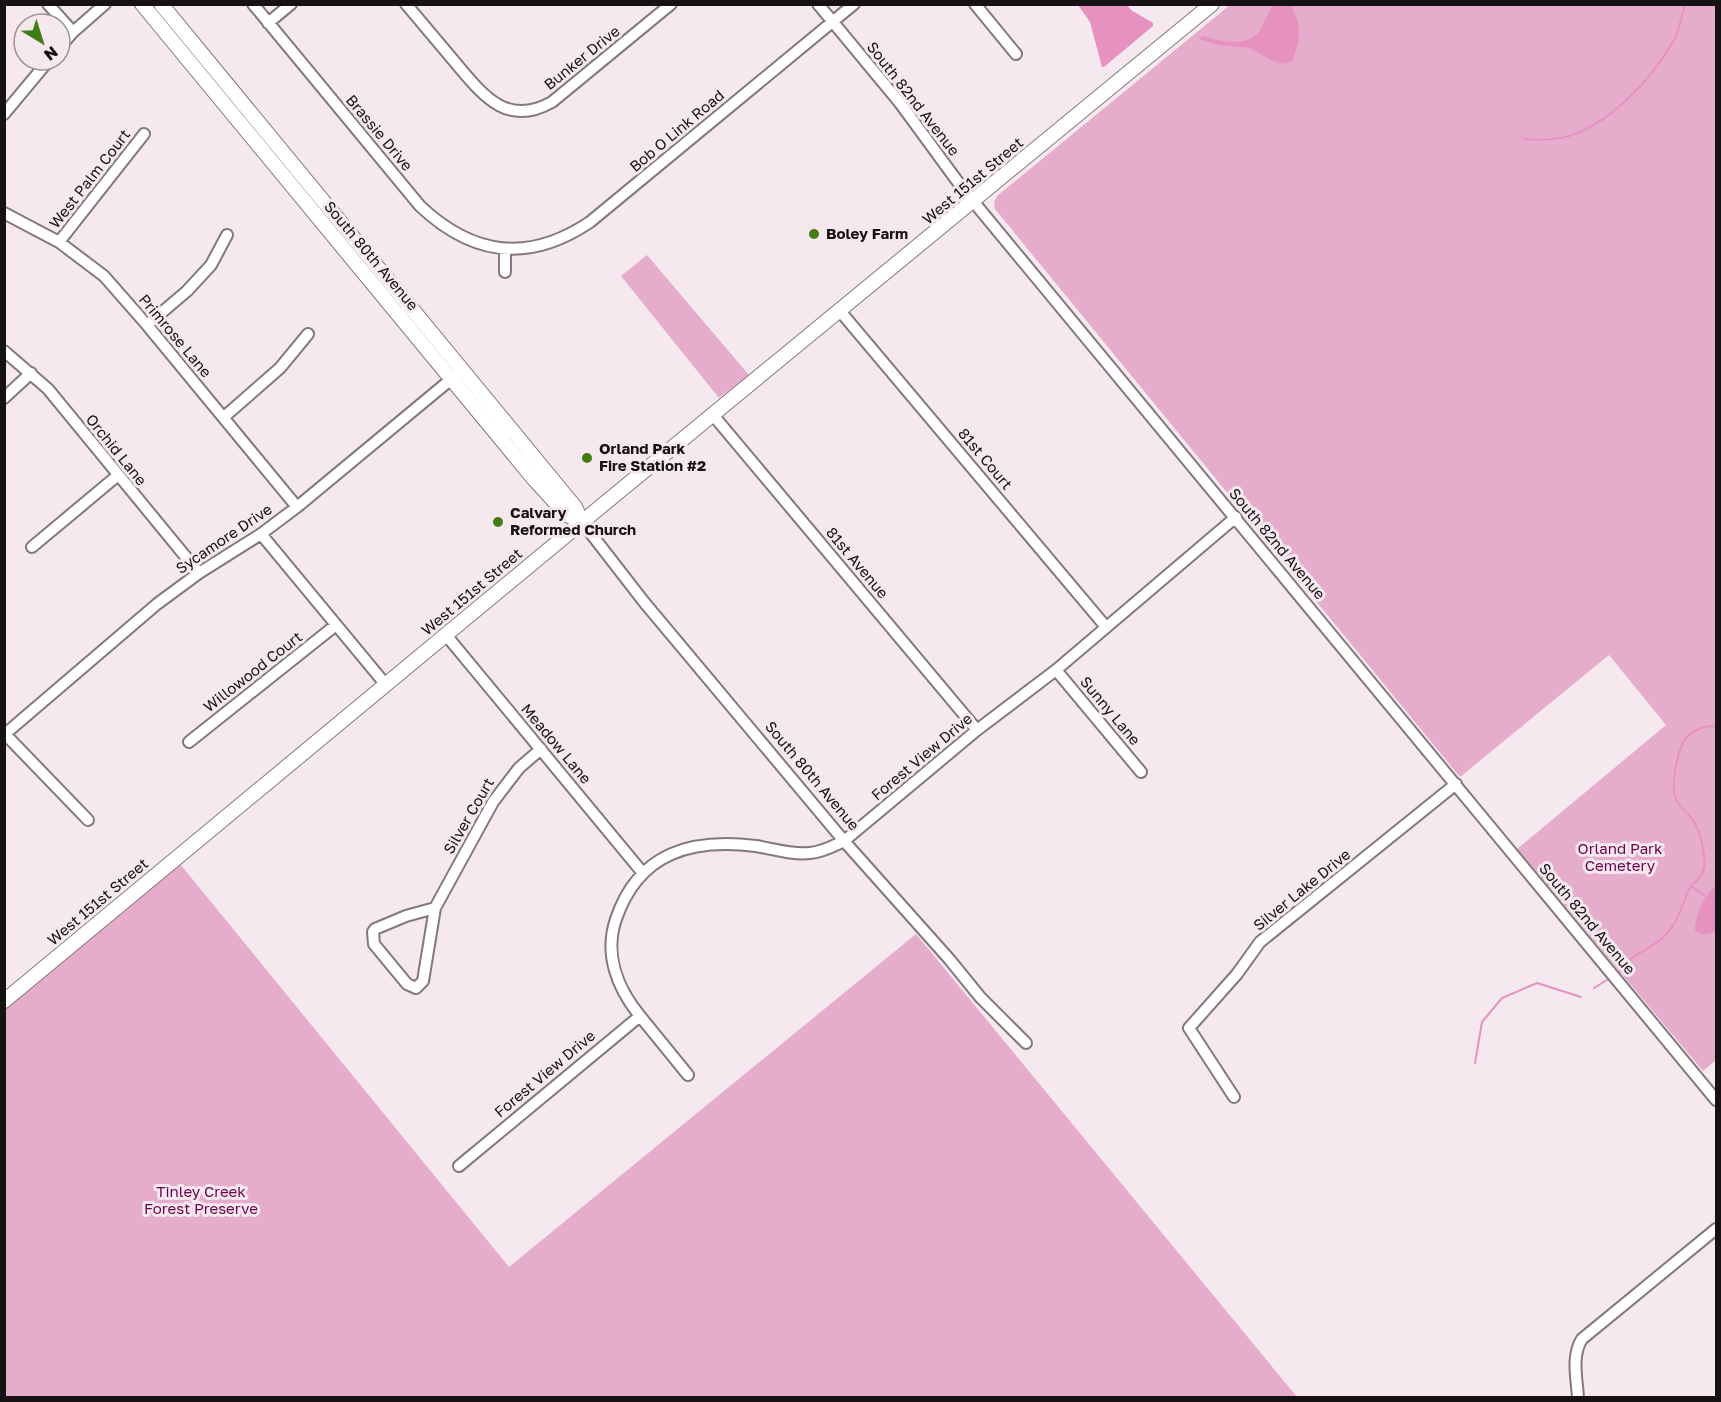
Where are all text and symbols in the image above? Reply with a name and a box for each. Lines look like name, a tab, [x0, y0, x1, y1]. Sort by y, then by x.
north arrow	[12, 12, 72, 72]
street label: Bunker Drive	[540, 21, 623, 93]
street label: South 82nd Avenue	[864, 38, 964, 159]
text: N	[40, 42, 62, 65]
street label: Bob O Link Road	[626, 86, 727, 175]
street label: Brassie Drive	[343, 91, 417, 174]
street label: West Palm Court	[45, 125, 133, 231]
street label: West 151st Street	[918, 133, 1026, 227]
street label: South 80th Avenue	[321, 197, 423, 314]
place label: Boley Farm	[826, 224, 908, 242]
marker: Boley Farm	[807, 227, 821, 241]
street label: Primrose Lane	[136, 290, 216, 381]
street label: Orchid Lane	[83, 410, 151, 489]
street label: 81st Court	[955, 424, 1017, 493]
place label: Orland Park Fire Station #2	[599, 439, 706, 474]
marker: Orland Park Fire Station #2	[580, 451, 594, 465]
street label: South 82nd Avenue	[1226, 484, 1330, 603]
street label: Sycamore Drive	[172, 499, 275, 577]
place label: Calvary Reformed Church	[510, 503, 636, 538]
marker: Calvary Reformed Church	[491, 515, 505, 529]
street label: 81st Avenue	[823, 523, 893, 602]
street label: West 151st Street	[417, 544, 525, 638]
street label: Willowood Court	[200, 627, 305, 715]
street label: Sunny Lane	[1077, 672, 1145, 749]
street label: Meadow Lane	[518, 700, 596, 787]
street label: Forest View Drive	[867, 709, 975, 803]
street label: South 80th Avenue	[762, 717, 864, 834]
street label: Silver Court	[439, 774, 497, 857]
park label: Orland Park Cemetery	[1578, 839, 1663, 874]
street label: Silver Lake Drive	[1249, 844, 1354, 934]
street label: West 151st Street	[43, 854, 151, 948]
street label: South 82nd Avenue	[1536, 859, 1640, 978]
street label: Forest View Drive	[490, 1026, 598, 1120]
park label: Tinley Creek Forest Preserve	[144, 1182, 258, 1217]

